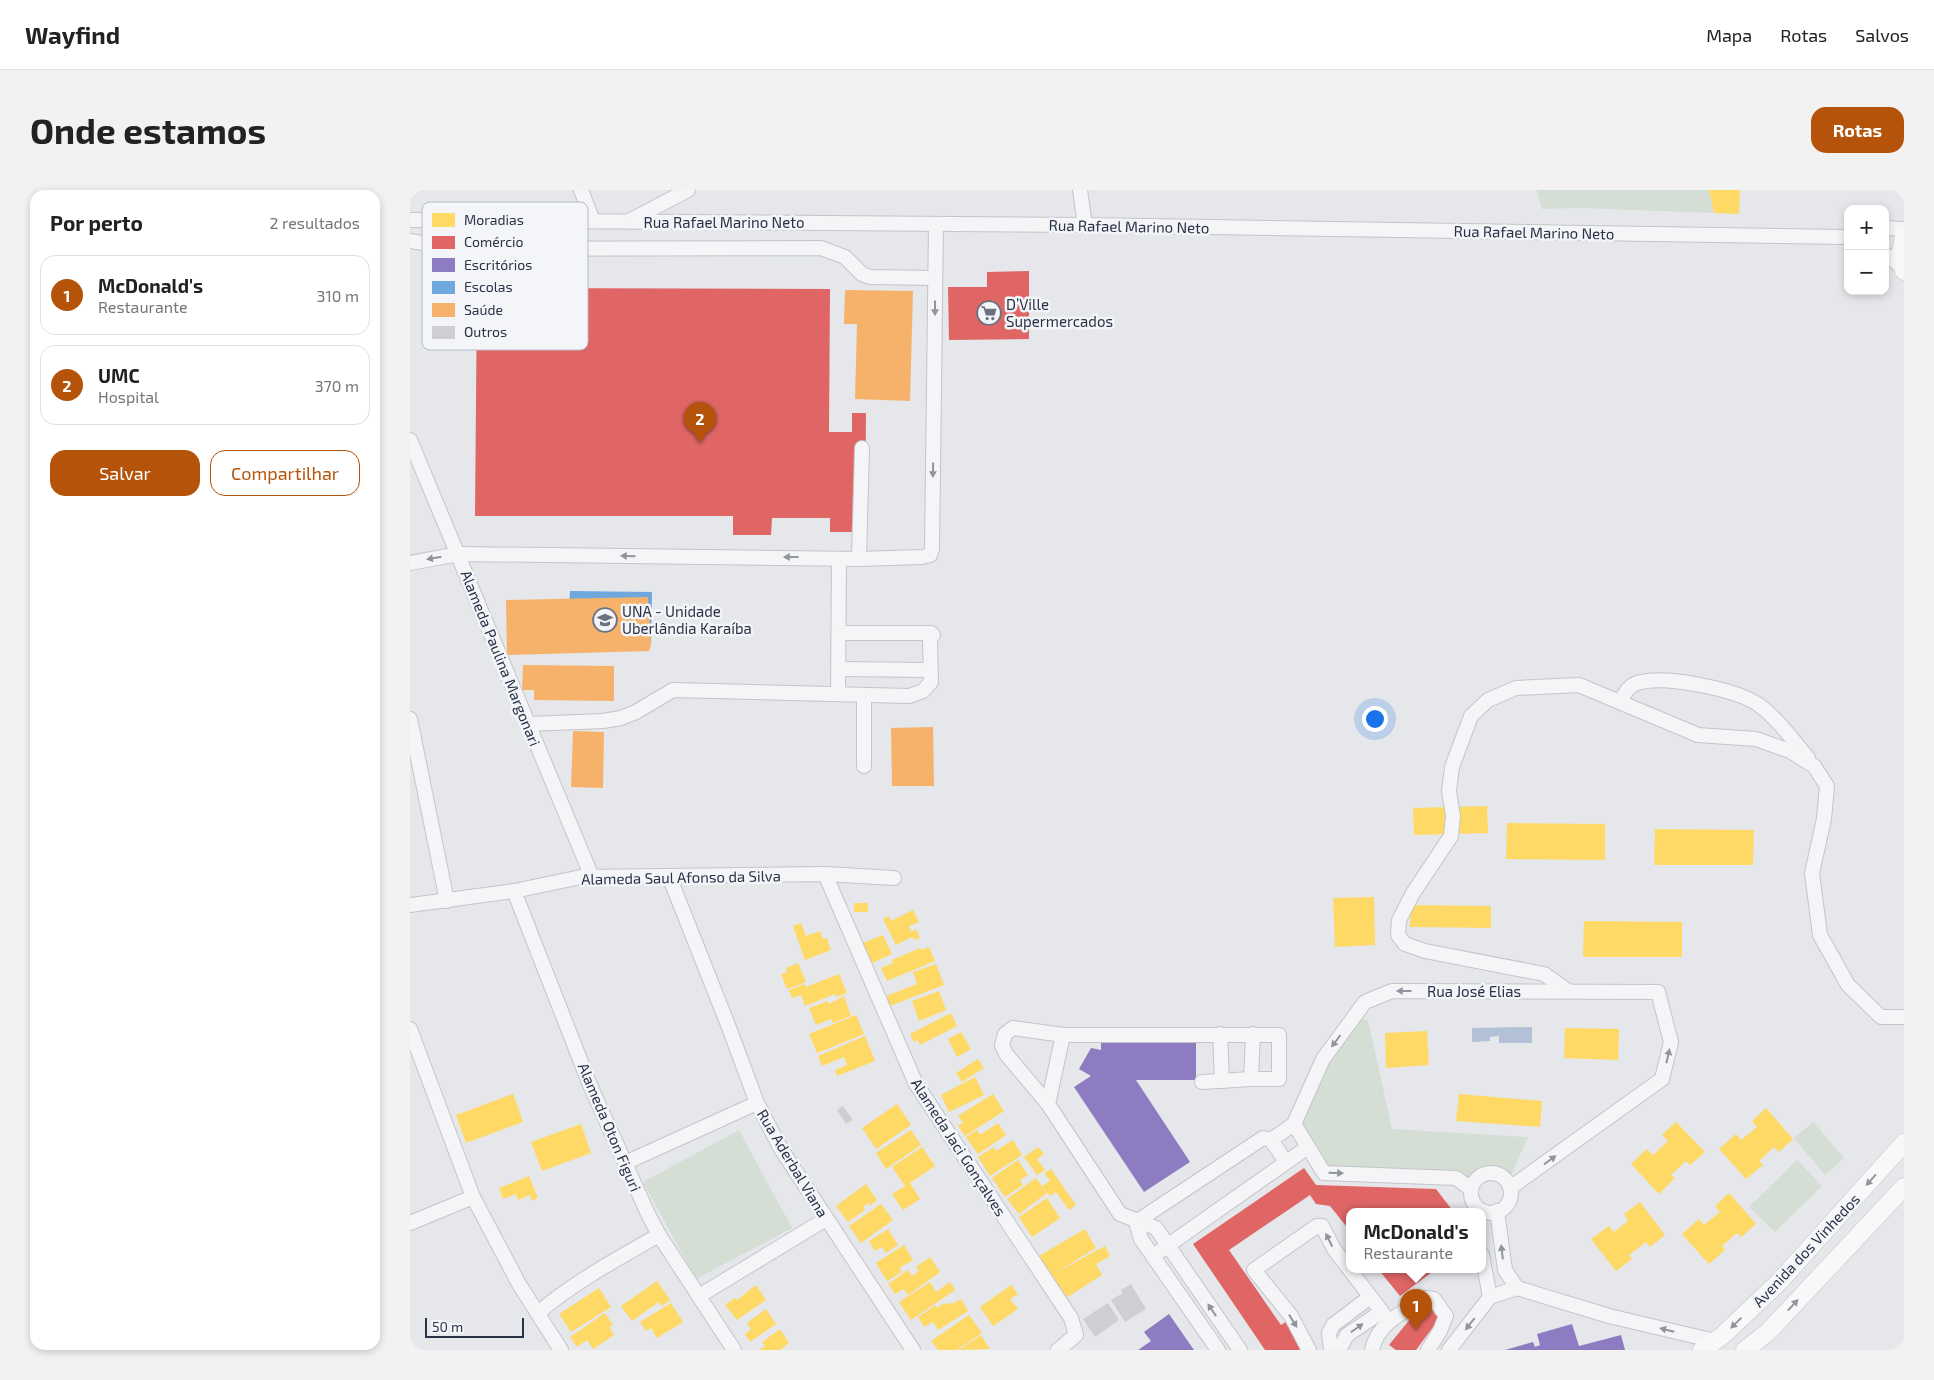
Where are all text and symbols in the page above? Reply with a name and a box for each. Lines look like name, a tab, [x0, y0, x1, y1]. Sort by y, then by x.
text: Wayfind	[25, 20, 120, 49]
text: Mapa	[1706, 24, 1752, 46]
text: Rotas	[1780, 24, 1827, 46]
text: Salvos	[1855, 24, 1909, 46]
button: Rotas	[1811, 107, 1904, 153]
text: Onde estamos	[30, 109, 266, 151]
legend	[422, 202, 588, 350]
map controls	[1844, 205, 1889, 295]
button: +	[1844, 205, 1889, 250]
text: Por perto	[50, 210, 143, 235]
text: Moradias	[464, 211, 524, 228]
text: 2 resultados	[269, 213, 360, 232]
street label: Rua Rafael Marino Neto	[644, 213, 804, 231]
street label: Rua Rafael Marino Neto	[1048, 216, 1210, 236]
street label: Rua Rafael Marino Neto	[1453, 222, 1615, 242]
text: Comércio	[464, 233, 523, 250]
button: −	[1844, 250, 1889, 295]
text: Escritórios	[464, 256, 532, 273]
text: McDonald's	[98, 274, 203, 297]
text: Escolas	[464, 278, 513, 295]
text: 1	[64, 286, 70, 305]
text: 310 m	[317, 286, 359, 305]
place label: D’Ville Supermercados	[1006, 295, 1113, 330]
text: Restaurante	[98, 297, 188, 316]
one-way arrow	[931, 300, 939, 316]
supermarket icon: D’Ville Supermercados	[976, 300, 1002, 326]
text: Saúde	[464, 301, 503, 318]
text: Outros	[464, 323, 507, 340]
text: UMC	[98, 364, 140, 387]
text: 2	[62, 376, 72, 395]
text: 370 m	[315, 376, 359, 395]
text: Hospital	[98, 387, 159, 406]
pin: 2	[684, 402, 716, 443]
button: Salvar	[50, 450, 200, 496]
button: Compartilhar	[210, 450, 360, 496]
one-way arrow	[929, 462, 937, 478]
one-way arrow	[620, 551, 636, 559]
one-way arrow	[782, 553, 798, 561]
one-way arrow	[426, 555, 442, 563]
street label: Alameda Paulina Margonari	[457, 567, 545, 749]
place label: UNA - Unidade Uberlândia Karaíba	[622, 602, 752, 637]
school or university icon: UNA - Unidade Uberlândia Karaíba	[592, 607, 618, 633]
your location	[1362, 706, 1388, 732]
street label: Alameda Saul Afonso da Silva	[581, 866, 781, 888]
street label: Rua José Elias	[1427, 982, 1521, 1000]
one-way arrow	[1396, 987, 1412, 995]
one-way arrow	[1331, 1034, 1341, 1048]
one-way arrow	[1664, 1048, 1672, 1063]
street label: Alameda Oton Figuri	[575, 1060, 645, 1194]
street label: Alameda Jaci Gonçalves	[907, 1075, 1010, 1220]
street label: Rua Aderbal Viana	[754, 1106, 832, 1220]
one-way arrow	[1543, 1155, 1557, 1165]
one-way arrow	[1328, 1170, 1344, 1178]
one-way arrow	[1865, 1173, 1877, 1185]
street label: Avenida dos Vinhedos	[1749, 1190, 1863, 1310]
popup	[1346, 1208, 1486, 1273]
text: McDonald's	[1363, 1220, 1469, 1243]
one-way arrow	[1325, 1233, 1333, 1247]
text: Restaurante	[1363, 1243, 1453, 1262]
one-way arrow	[1498, 1243, 1506, 1259]
pin: 1	[1400, 1289, 1432, 1330]
one-way arrow	[1787, 1299, 1799, 1311]
one-way arrow	[1207, 1303, 1217, 1317]
one-way arrow	[1289, 1314, 1298, 1327]
scale bar	[425, 1315, 524, 1338]
one-way arrow	[1464, 1317, 1475, 1330]
one-way arrow	[1730, 1317, 1742, 1329]
text: 50 m	[432, 1318, 463, 1335]
one-way arrow	[1350, 1323, 1364, 1333]
one-way arrow	[1660, 1326, 1675, 1334]

